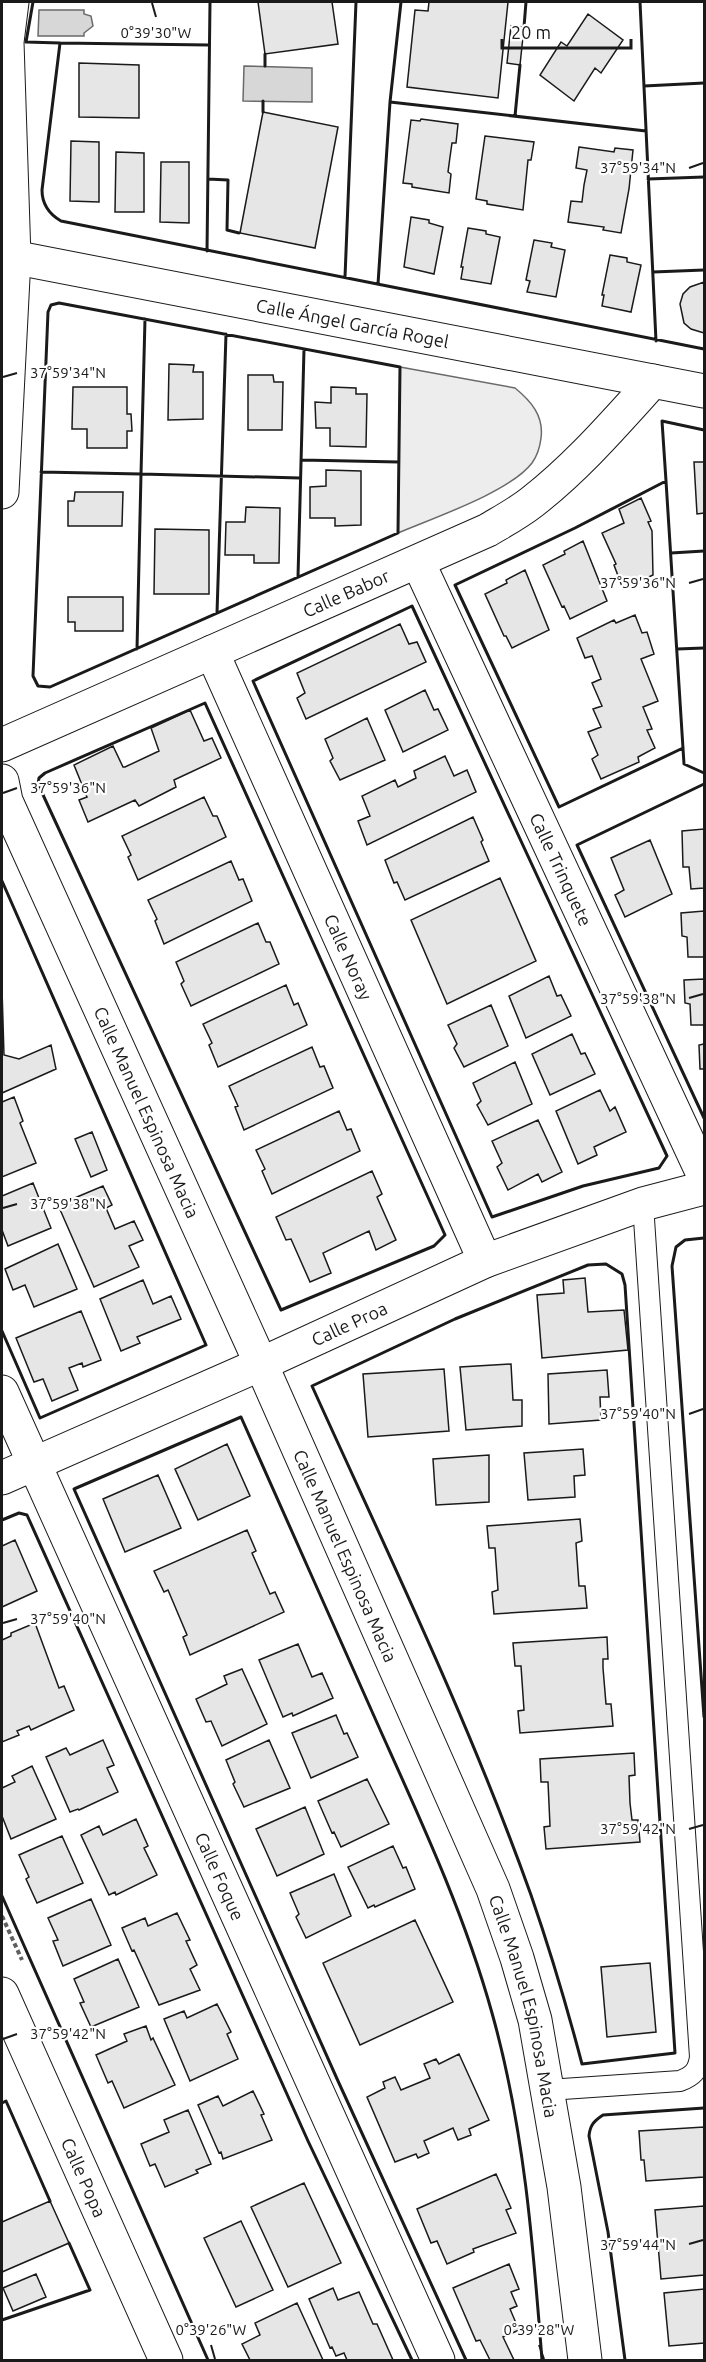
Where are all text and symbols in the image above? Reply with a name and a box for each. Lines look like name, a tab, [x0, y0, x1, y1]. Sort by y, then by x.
scale bar	[502, 12, 631, 50]
text: 20 m	[511, 22, 551, 42]
text: 0°39'30"W	[121, 24, 192, 41]
text: 37°59'34"N	[600, 159, 676, 176]
street label: Calle Ángel García Rogel	[254, 294, 451, 351]
text: 37°59'34"N	[30, 364, 106, 381]
street label: Calle Babor	[300, 565, 392, 621]
text: 37°59'36"N	[600, 574, 676, 591]
text: 37°59'36"N	[30, 779, 106, 796]
street label: Calle Trinquete	[526, 810, 596, 929]
street label: Calle Noray	[321, 911, 377, 1003]
text: 37°59'38"N	[600, 990, 676, 1007]
street label: Calle Manuel Espinosa Macia	[90, 1003, 203, 1221]
text: 37°59'38"N	[30, 1195, 106, 1212]
street label: Calle Proa	[308, 1297, 390, 1350]
text: 37°59'40"N	[600, 1405, 676, 1422]
street label: Calle Manuel Espinosa Macia	[290, 1446, 401, 1665]
text: 37°59'40"N	[30, 1610, 106, 1627]
text: 37°59'42"N	[600, 1820, 676, 1837]
street label: Calle Foque	[192, 1829, 249, 1923]
street label: Calle Manuel Espinosa Macia	[486, 1892, 562, 2119]
text: 37°59'42"N	[30, 2025, 106, 2042]
street label: Calle Popa	[58, 2135, 111, 2220]
text: 37°59'44"N	[600, 2236, 676, 2253]
text: 0°39'26"W	[176, 2321, 247, 2338]
text: 0°39'28"W	[504, 2321, 575, 2338]

